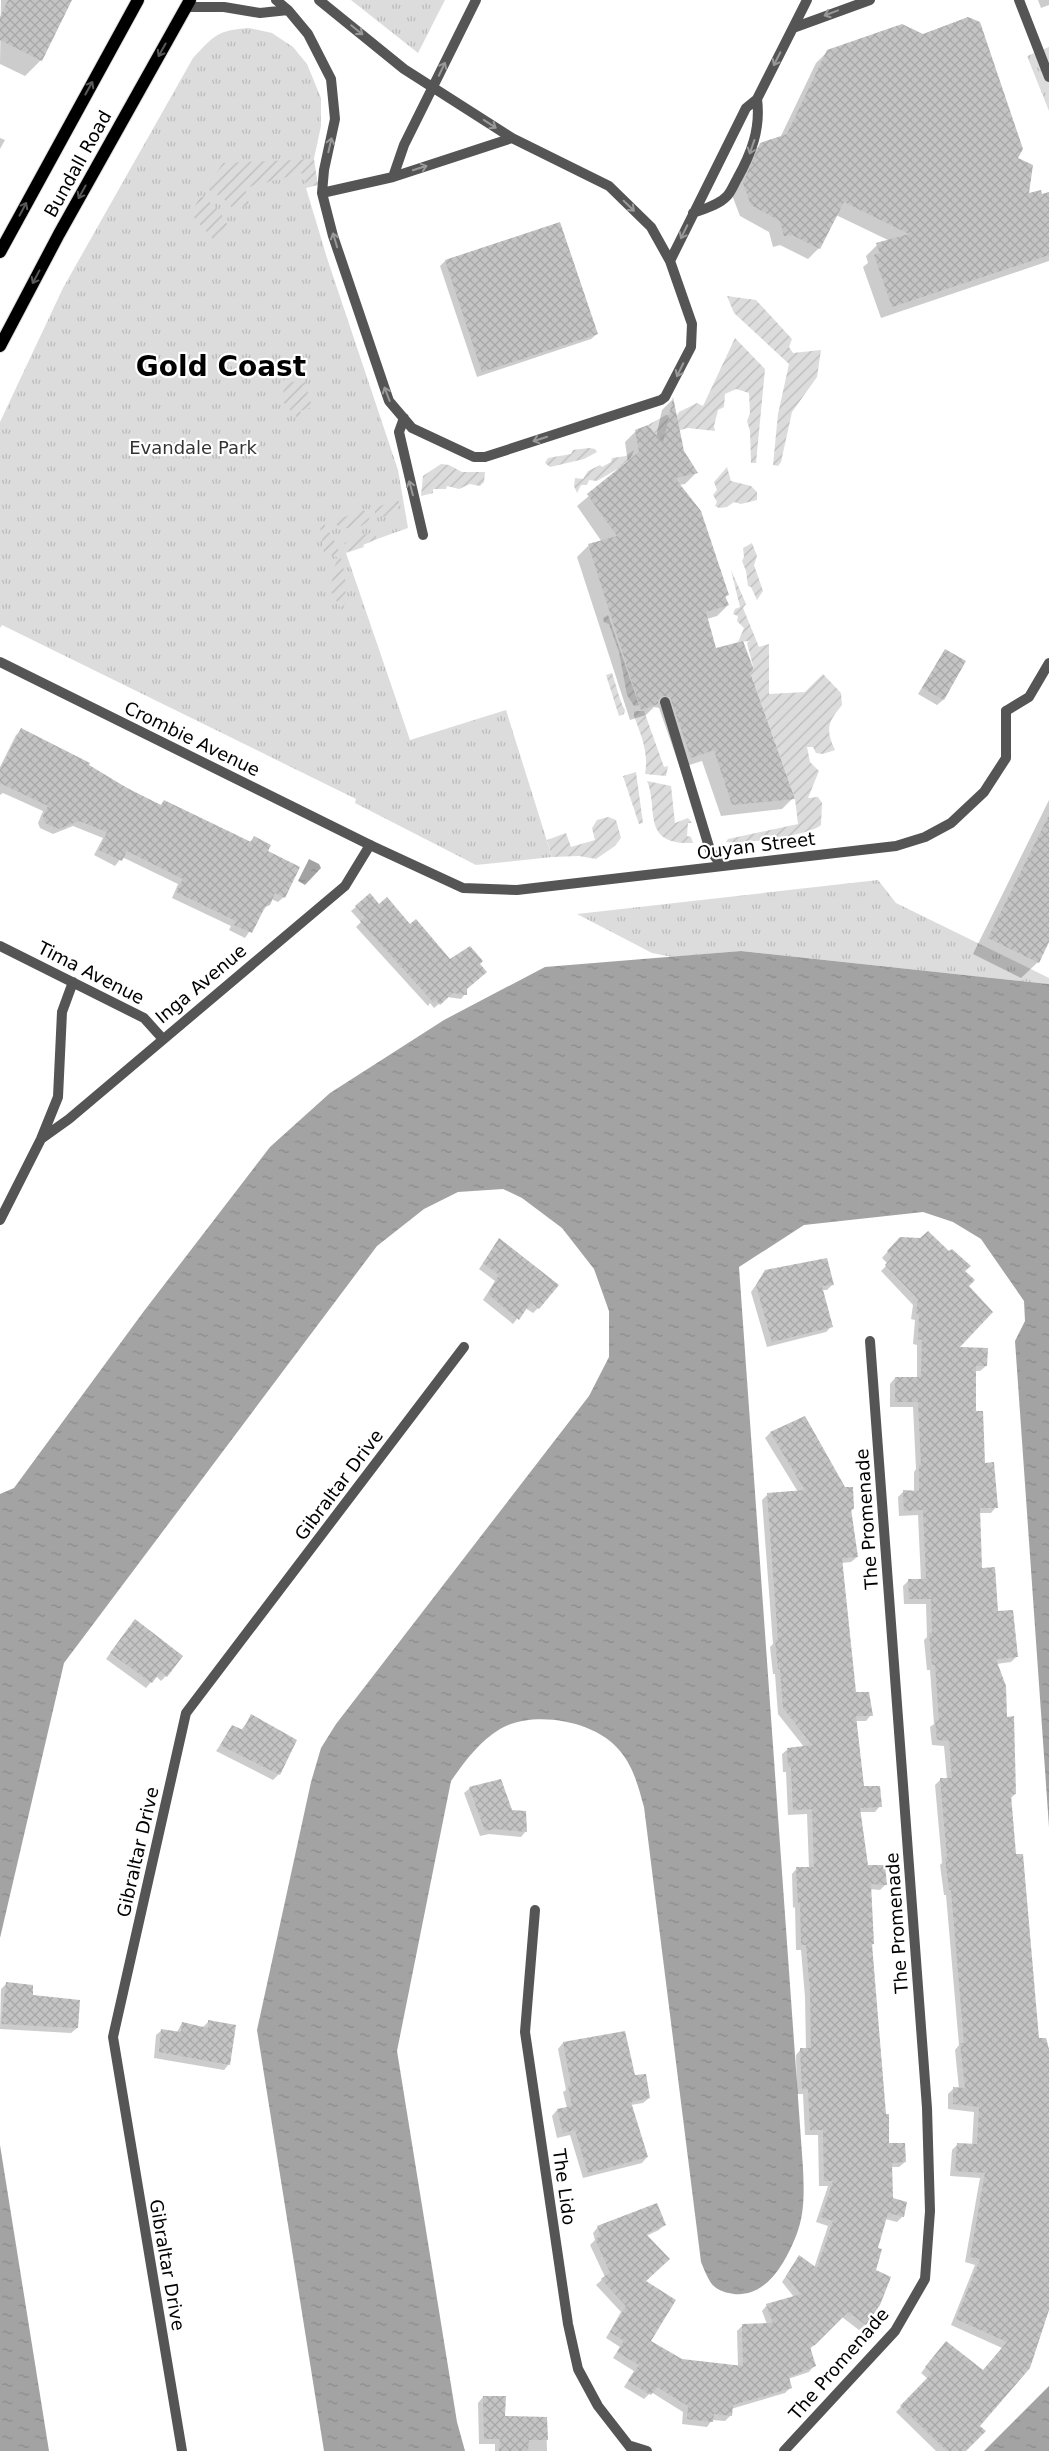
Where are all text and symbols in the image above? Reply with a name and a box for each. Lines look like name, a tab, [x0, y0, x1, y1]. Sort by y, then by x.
one-way arrow	[824, 9, 840, 18]
one-way arrow	[351, 25, 364, 36]
one-way arrow	[157, 42, 167, 57]
one-way arrow	[772, 51, 781, 66]
one-way arrow	[438, 62, 448, 77]
one-way arrow	[84, 80, 94, 95]
street label: Bundall Road	[40, 107, 115, 221]
one-way arrow	[482, 119, 496, 129]
one-way arrow	[326, 137, 335, 153]
one-way arrow	[747, 138, 756, 154]
one-way arrow	[412, 163, 428, 172]
one-way arrow	[77, 184, 87, 198]
one-way arrow	[623, 200, 635, 212]
one-way arrow	[19, 202, 28, 217]
one-way arrow	[679, 224, 688, 239]
one-way arrow	[330, 233, 340, 249]
one-way arrow	[31, 269, 40, 284]
district label: Gold Coast	[136, 350, 306, 383]
one-way arrow	[674, 363, 684, 378]
one-way arrow	[382, 387, 391, 402]
one-way arrow	[533, 435, 549, 445]
park label: Evandale Park	[129, 437, 257, 458]
one-way arrow	[406, 481, 416, 497]
street label: Crombie Avenue	[121, 697, 263, 780]
street label: Ouyan Street	[696, 828, 816, 863]
street label: Tima Avenue	[34, 936, 148, 1008]
street label: Inga Avenue	[151, 940, 250, 1028]
street label: Gibraltar Drive	[290, 1425, 387, 1544]
street label: The Promenade	[851, 1448, 882, 1591]
street label: Gibraltar Drive	[112, 1785, 163, 1919]
street label: The Promenade	[881, 1852, 912, 1995]
street label: The Lido	[549, 2147, 580, 2226]
street label: Gibraltar Drive	[146, 2198, 189, 2332]
street label: The Promenade	[784, 2303, 893, 2425]

